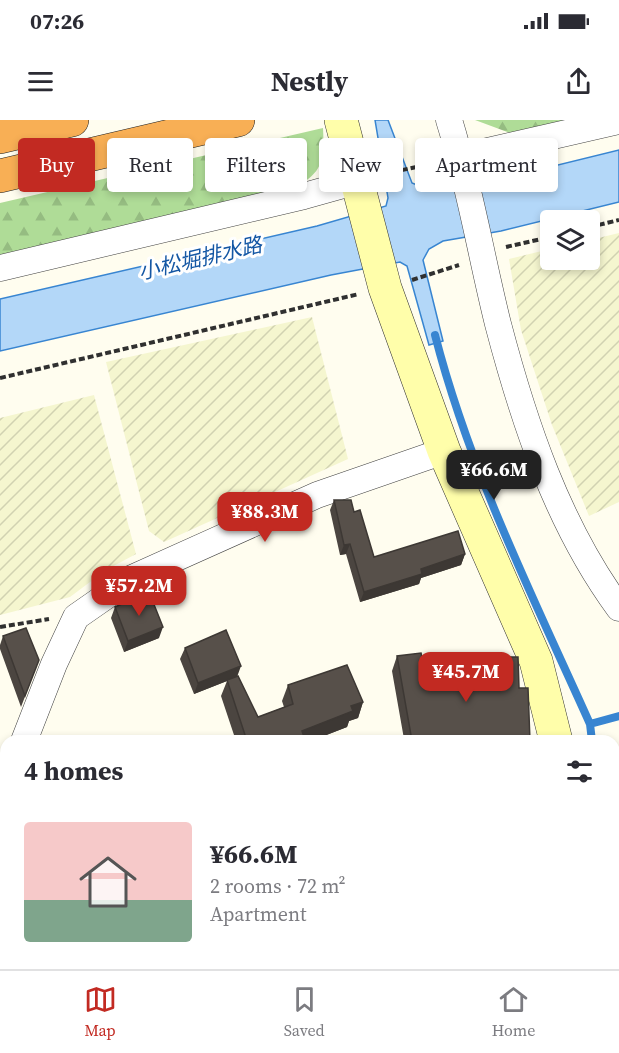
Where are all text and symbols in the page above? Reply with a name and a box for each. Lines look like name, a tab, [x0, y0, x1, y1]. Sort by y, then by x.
text: 07:26	[30, 6, 84, 36]
text: Nestly	[271, 63, 348, 100]
icon: menu	[24, 65, 57, 98]
icon: share	[562, 65, 595, 98]
chip: Buy	[18, 138, 95, 192]
chip: Rent	[107, 138, 193, 192]
chip: Filters	[205, 138, 307, 192]
chip: New	[319, 138, 403, 192]
chip: Apartment	[415, 138, 558, 192]
map controls	[540, 210, 600, 270]
button: layers	[540, 210, 600, 270]
water label: 小松堀排水路	[135, 229, 267, 286]
pin: ¥66.6M	[445, 450, 543, 501]
text: ¥66.6M	[460, 455, 528, 483]
pin: ¥88.3M	[216, 492, 314, 543]
text: ¥88.3M	[231, 497, 299, 525]
pin: ¥57.2M	[90, 566, 188, 617]
text: ¥57.2M	[105, 571, 173, 599]
pin: ¥45.7M	[417, 652, 515, 703]
text: ¥45.7M	[432, 657, 500, 685]
text: 4 homes	[24, 753, 123, 789]
icon: filters	[563, 755, 596, 788]
text: ¥66.6M	[210, 836, 297, 872]
icon: home	[72, 846, 144, 918]
text: 2 rooms · 72 m²	[210, 872, 346, 900]
text: Apartment	[210, 900, 307, 928]
tab: Map	[84, 983, 117, 1041]
tab: Saved	[284, 983, 325, 1041]
tab: Home	[492, 983, 535, 1041]

